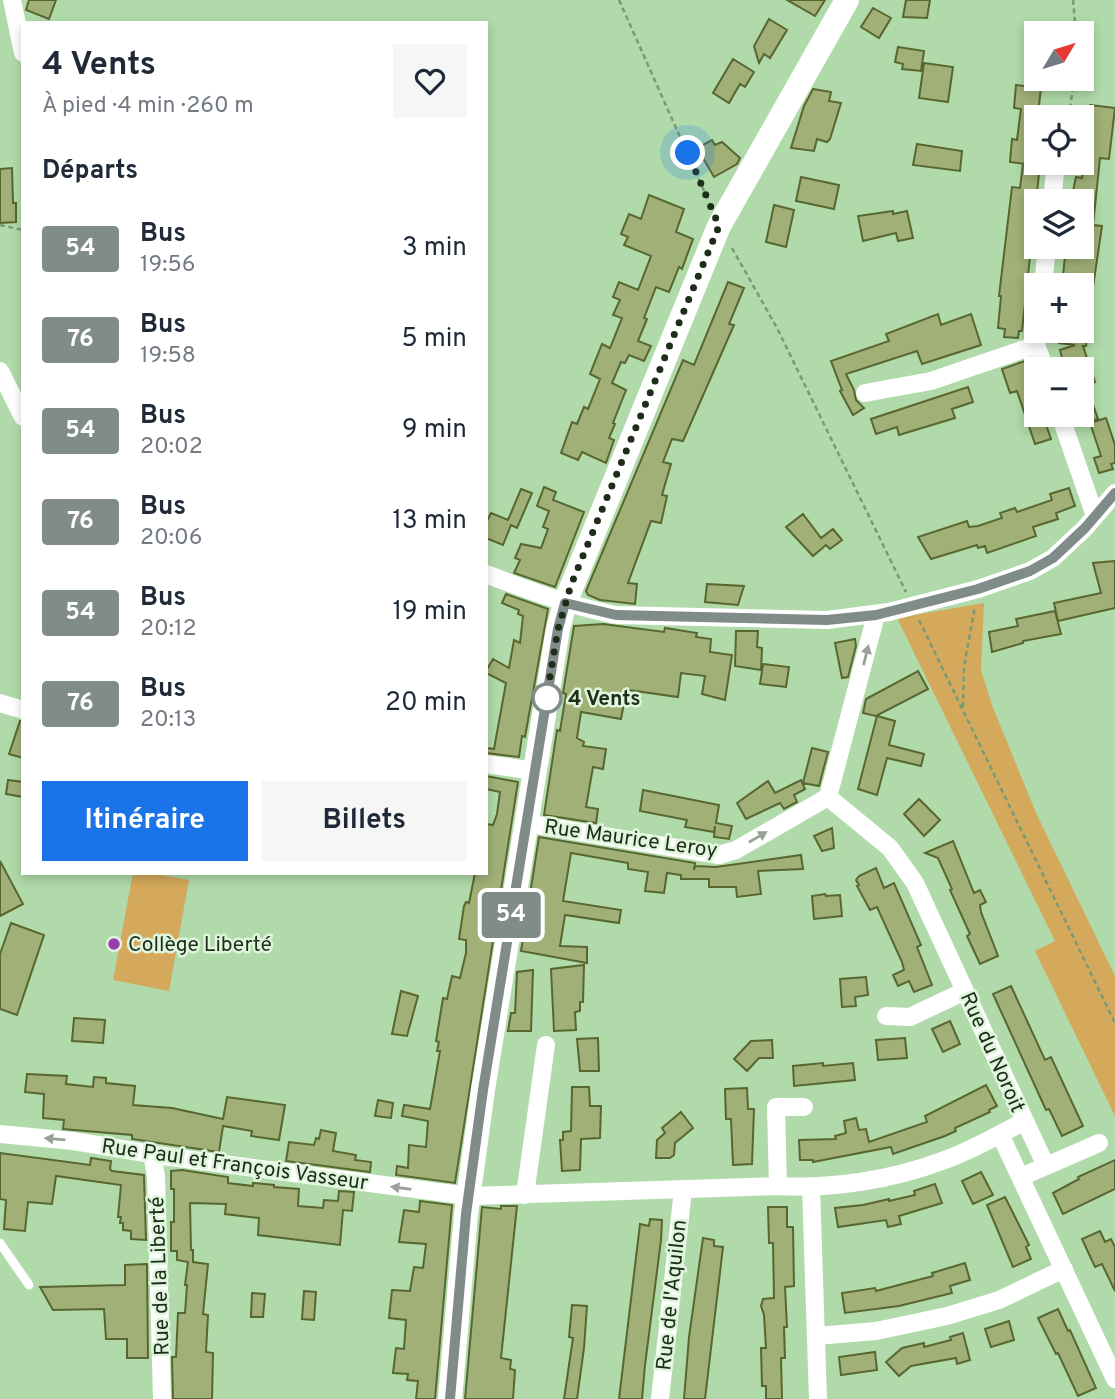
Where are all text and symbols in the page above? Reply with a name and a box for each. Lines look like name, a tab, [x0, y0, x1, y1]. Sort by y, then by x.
north arrow	[1024, 21, 1094, 91]
map controls	[1024, 21, 1094, 427]
button: heart	[393, 44, 467, 118]
text: 4 Vents	[42, 45, 156, 87]
text: À pied · 4 min · 260 m	[42, 92, 254, 121]
button: locate	[1024, 105, 1094, 175]
your location	[670, 135, 705, 170]
text: Départs	[42, 155, 138, 188]
button: layers	[1024, 189, 1094, 259]
text: Bus	[140, 218, 186, 251]
text: 3 min	[402, 232, 467, 265]
text: 54	[65, 234, 96, 264]
text: 19:56	[140, 251, 196, 280]
button: +	[1024, 273, 1094, 343]
text: Bus	[140, 309, 186, 342]
text: 5 min	[401, 323, 467, 356]
text: 76	[67, 325, 94, 355]
text: 19:58	[140, 342, 196, 371]
button: −	[1024, 357, 1094, 427]
text: Bus	[140, 400, 186, 433]
text: 9 min	[402, 414, 467, 447]
text: 54	[65, 416, 96, 446]
text: 20:02	[140, 433, 203, 462]
text: Bus	[140, 491, 186, 524]
text: 13 min	[392, 505, 467, 538]
text: 76	[67, 507, 94, 537]
text: 20:06	[140, 524, 203, 553]
text: Bus	[140, 582, 186, 615]
text: 19 min	[392, 596, 467, 629]
text: 54	[65, 598, 96, 628]
text: 20:12	[140, 615, 197, 644]
one-way arrow	[861, 644, 872, 666]
text: Bus	[140, 673, 186, 706]
marker: 4 Vents	[532, 683, 562, 713]
place label: 4 Vents	[568, 686, 641, 713]
text: 20 min	[385, 687, 467, 720]
text: 76	[67, 689, 94, 719]
text: 20:13	[140, 706, 196, 735]
button: Itinéraire	[42, 781, 248, 861]
button: Billets	[262, 781, 467, 861]
street label: Rue Maurice Leroy	[542, 814, 719, 865]
one-way arrow	[749, 831, 768, 843]
line badge: 54	[480, 892, 542, 938]
text: 54	[496, 900, 526, 930]
place label: Collège Liberté	[128, 932, 272, 959]
marker: Collège Liberté	[106, 936, 122, 952]
street label: Rue du Noroit	[953, 988, 1030, 1117]
one-way arrow	[43, 1133, 65, 1144]
street label: Rue Paul et François Vasseur	[100, 1133, 370, 1198]
one-way arrow	[390, 1182, 412, 1193]
street label: Rue de la Liberté	[144, 1196, 177, 1356]
street label: Rue de l'Aquilon	[651, 1218, 694, 1372]

